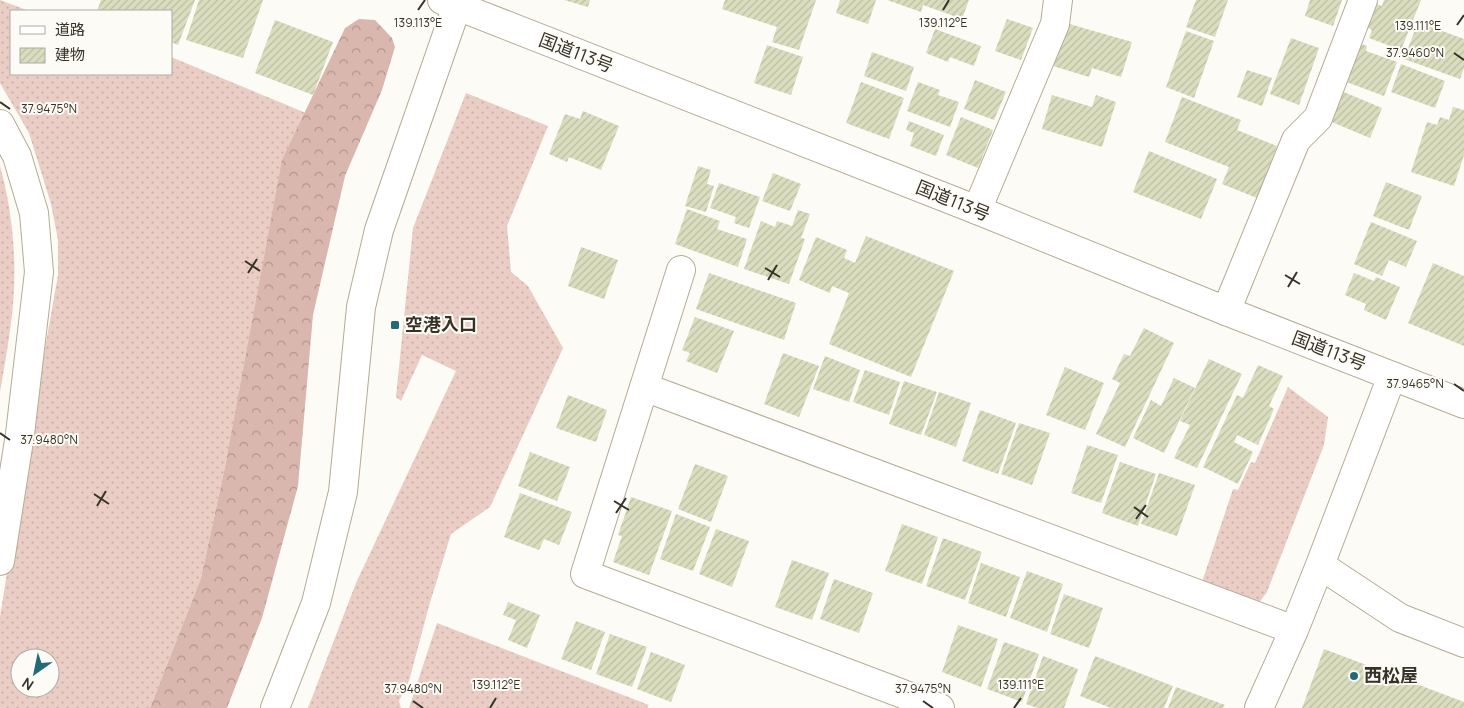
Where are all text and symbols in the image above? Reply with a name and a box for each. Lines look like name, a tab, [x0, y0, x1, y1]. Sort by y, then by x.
legend	[10, 10, 172, 75]
text: 139.113°E	[394, 14, 442, 31]
text: 139.112°E	[919, 14, 967, 31]
text: 139.111°E	[1395, 17, 1441, 34]
text: 道路	[55, 19, 85, 40]
street label: 国道113号	[536, 27, 617, 77]
text: 建物	[55, 44, 85, 65]
text: 37.9460°N	[1386, 44, 1444, 61]
text: 37.9475°N	[21, 100, 77, 117]
street label: 国道113号	[913, 174, 994, 226]
place label: 空港入口	[405, 312, 477, 336]
marker: 空港入口	[389, 319, 401, 331]
street label: 国道113号	[1289, 325, 1370, 375]
text: 37.9465°N	[1386, 375, 1444, 392]
text: 37.9480°N	[20, 431, 78, 448]
north arrow	[10, 648, 60, 698]
place label: 西松屋	[1364, 663, 1418, 687]
marker: 西松屋	[1348, 670, 1360, 682]
text: N	[18, 674, 37, 695]
text: 139.112°E	[472, 676, 520, 693]
text: 139.111°E	[998, 676, 1044, 693]
text: 37.9480°N	[384, 680, 442, 697]
text: 37.9475°N	[895, 680, 951, 697]

